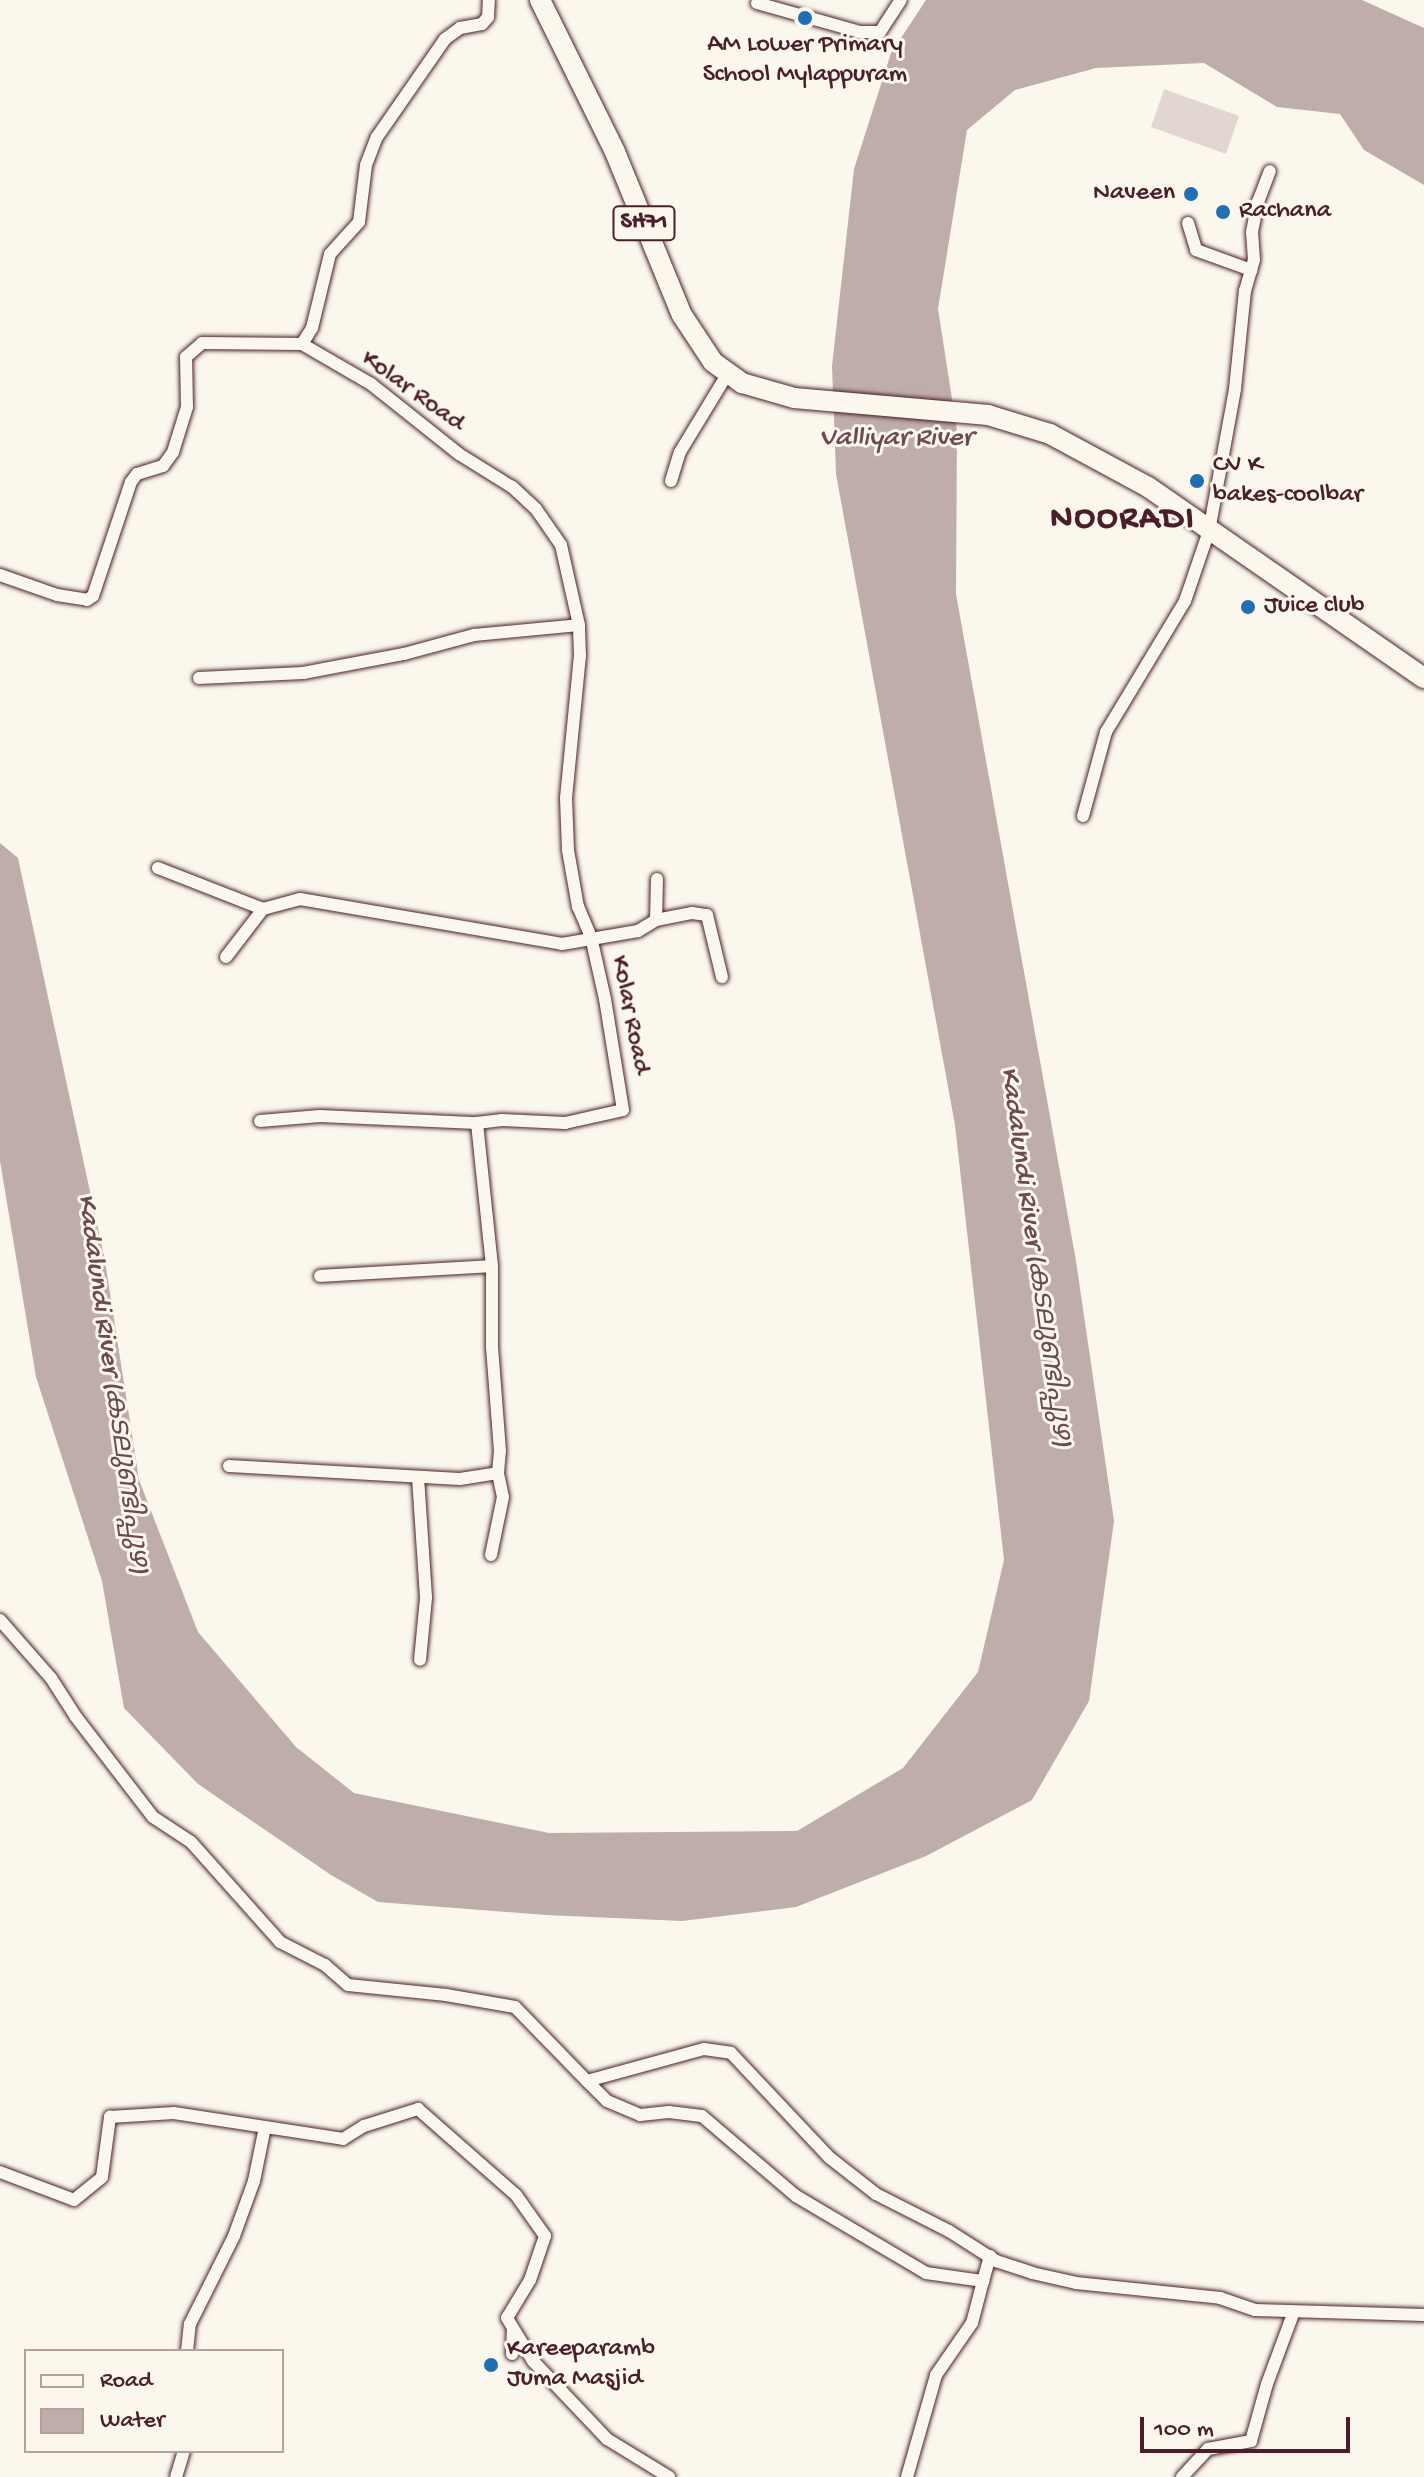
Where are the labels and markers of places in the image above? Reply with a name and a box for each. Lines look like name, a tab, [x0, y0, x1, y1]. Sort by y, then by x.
marker: AM Lower Primary School Mylappuram	[796, 9, 814, 27]
place label: AM Lower Primary School Mylappuram	[703, 30, 907, 92]
place label: Naveen	[1093, 178, 1175, 210]
marker: Naveen	[1182, 185, 1200, 203]
place label: Rachana	[1239, 196, 1331, 228]
marker: Rachana	[1214, 203, 1232, 221]
place label: CV K bakes-coolbar	[1213, 450, 1363, 512]
marker: CV K bakes-coolbar	[1188, 472, 1206, 490]
place label: Juice club	[1264, 591, 1365, 623]
marker: Juice club	[1239, 598, 1257, 616]
place label: Kareeparamb Juma Masjid	[507, 2334, 655, 2396]
marker: Kareeparamb Juma Masjid	[482, 2356, 500, 2374]

